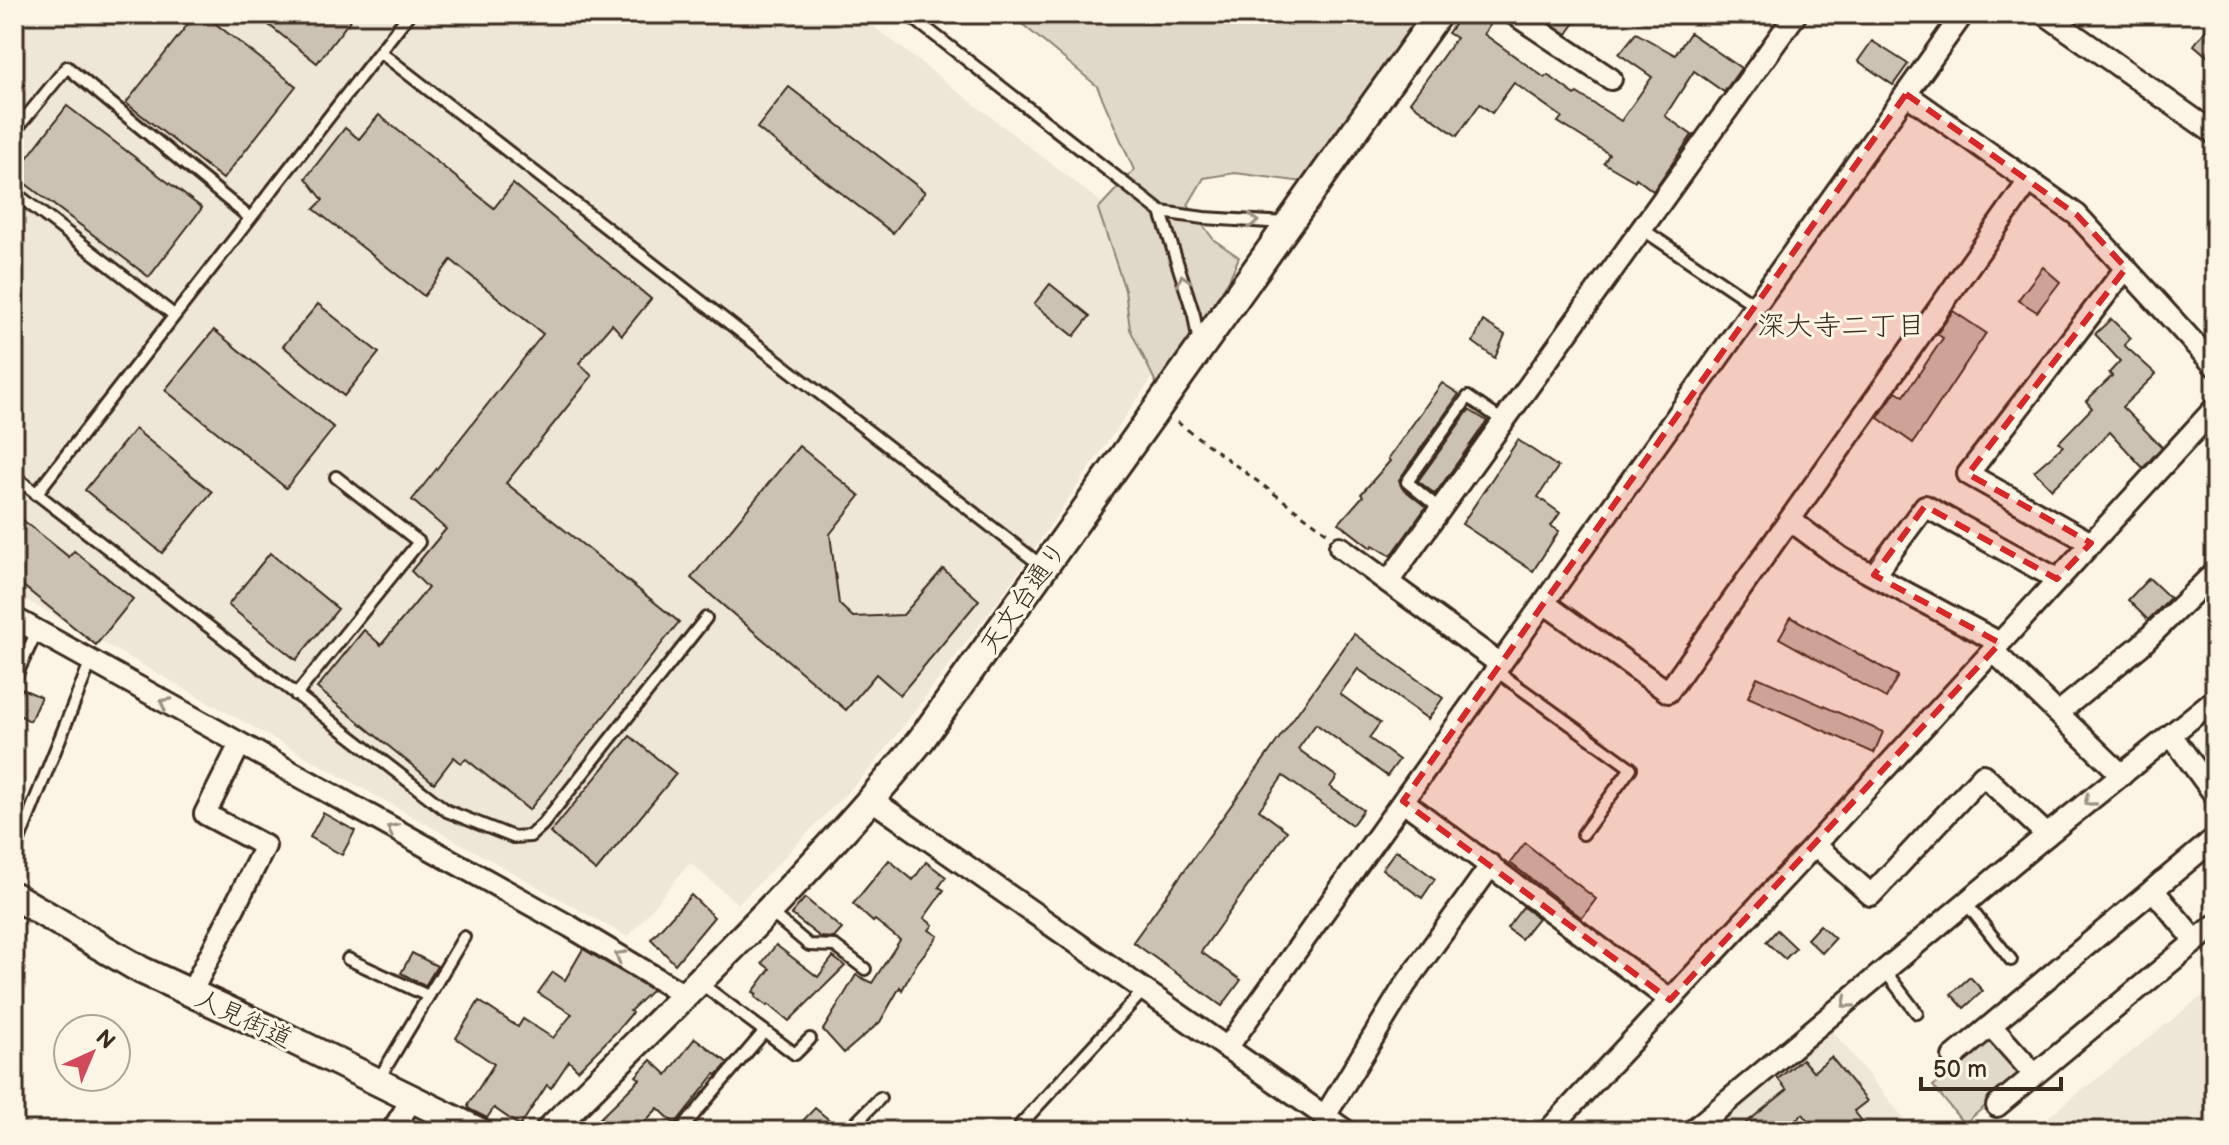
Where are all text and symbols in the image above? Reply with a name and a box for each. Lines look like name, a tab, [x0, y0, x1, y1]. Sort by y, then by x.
one-way arrow	[1247, 213, 1260, 230]
one-way arrow	[1177, 274, 1193, 288]
district label: 深大寺二丁目	[1757, 310, 1925, 343]
street label: 天文台通り	[974, 536, 1074, 660]
one-way arrow	[160, 697, 174, 713]
one-way arrow	[2084, 791, 2098, 806]
one-way arrow	[386, 824, 401, 839]
one-way arrow	[614, 950, 629, 966]
street label: 人見街道	[190, 983, 297, 1055]
one-way arrow	[1841, 993, 1856, 1008]
north arrow	[52, 1013, 132, 1093]
text: N	[90, 1024, 120, 1055]
scale bar	[1921, 1041, 2061, 1091]
text: 50 m	[1933, 1055, 1987, 1084]

